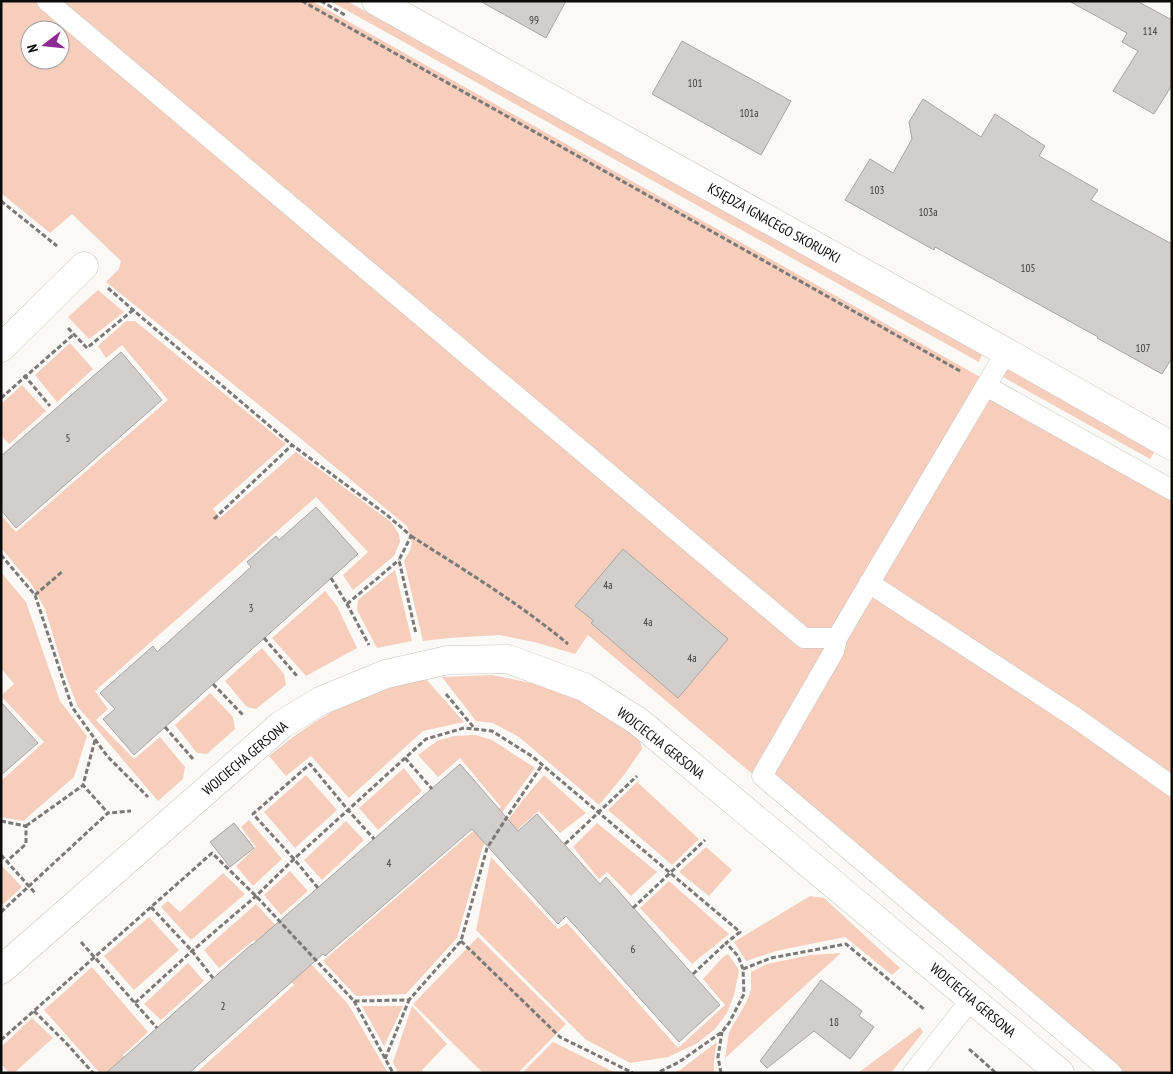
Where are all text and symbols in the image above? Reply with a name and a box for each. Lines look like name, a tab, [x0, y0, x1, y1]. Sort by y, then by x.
house number: 99	[529, 13, 539, 27]
north arrow	[20, 20, 70, 70]
house number: 114	[1143, 24, 1157, 38]
text: N	[23, 42, 42, 55]
house number: 101	[688, 76, 702, 90]
house number: 101a	[739, 106, 759, 120]
street label: KSIĘDZA IGNACEGO SKORUPKI	[704, 179, 844, 267]
house number: 103	[870, 183, 884, 197]
house number: 103a	[918, 205, 938, 219]
house number: 105	[1021, 261, 1035, 275]
house number: 107	[1136, 341, 1150, 355]
house number: 5	[66, 431, 71, 445]
house number: 4a	[603, 578, 613, 592]
house number: 3	[249, 601, 254, 615]
house number: 4a	[643, 615, 653, 629]
house number: 4a	[687, 651, 697, 665]
street label: WOJCIECHA GERSONA	[614, 703, 709, 783]
street label: WOJCIECHA GERSONA	[198, 717, 292, 799]
house number: 4	[387, 856, 392, 870]
house number: 6	[631, 942, 636, 956]
street label: WOJCIECHA GERSONA	[926, 959, 1020, 1041]
house number: 2	[221, 999, 226, 1013]
house number: 18	[829, 1015, 839, 1029]

